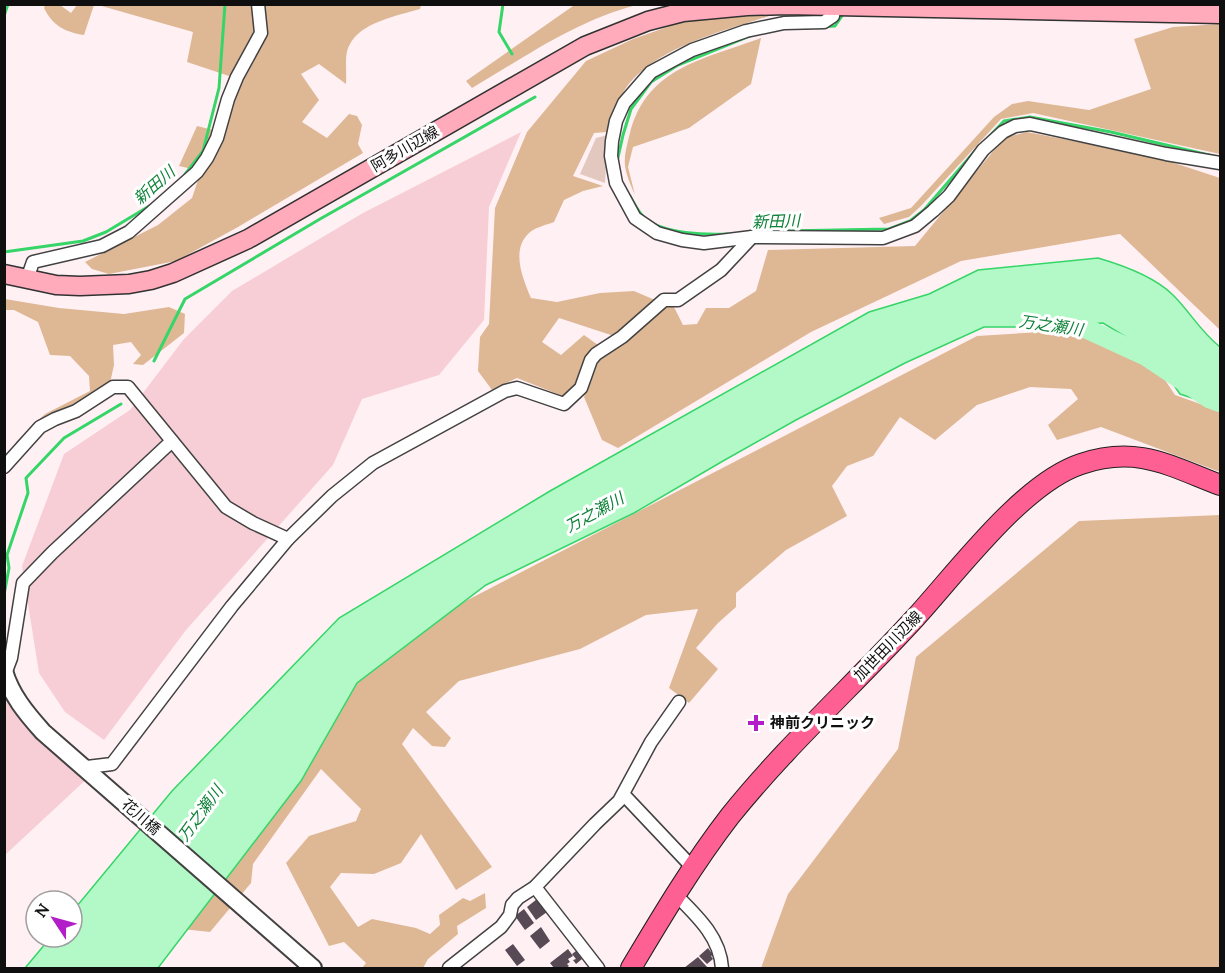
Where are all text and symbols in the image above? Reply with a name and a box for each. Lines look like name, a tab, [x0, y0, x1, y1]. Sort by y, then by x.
street label: 阿多川辺線	[368, 122, 442, 176]
water label: 新田川	[129, 160, 180, 208]
water label: 新田川	[752, 210, 802, 232]
water label: 万之瀬川	[1018, 311, 1086, 340]
water label: 万之瀬川	[561, 487, 629, 536]
street label: 加世田川辺線	[850, 607, 926, 685]
place label: 神前クリニック	[769, 713, 875, 732]
marker: 神前クリニック	[747, 714, 765, 732]
water label: 万之瀬川	[173, 780, 228, 845]
street label: 花川橋	[118, 795, 165, 839]
north arrow	[24, 889, 84, 949]
text: N	[30, 899, 54, 921]

